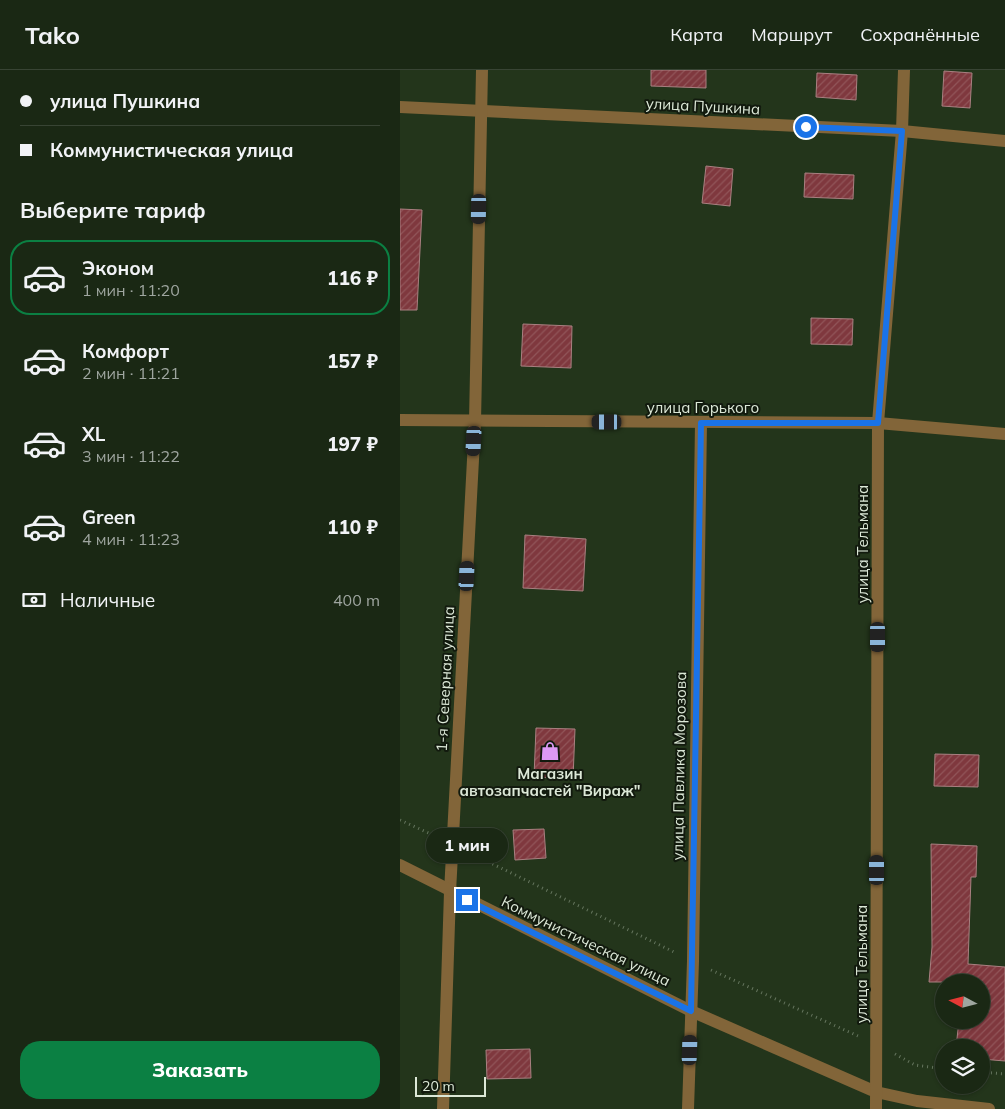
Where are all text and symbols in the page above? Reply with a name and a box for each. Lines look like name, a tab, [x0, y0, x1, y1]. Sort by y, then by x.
text: Tako	[25, 20, 80, 50]
text: Карта	[670, 23, 723, 46]
text: Маршрут	[751, 23, 832, 46]
text: Сохранённые	[860, 23, 980, 46]
text: улица Пушкина	[50, 89, 200, 113]
street label: улица Пушкина	[645, 94, 761, 118]
route start	[795, 116, 817, 138]
text: Коммунистическая улица	[50, 138, 294, 162]
car	[471, 194, 486, 224]
text: Выберите тариф	[20, 196, 206, 224]
icon: car	[22, 255, 67, 300]
text: Эконом	[82, 256, 154, 280]
text: 116 ₽	[327, 266, 378, 290]
text: 1 мин · 11:20	[82, 280, 180, 300]
icon: car	[22, 338, 67, 383]
text: Комфорт	[82, 339, 169, 363]
text: 157 ₽	[327, 349, 378, 373]
text: 2 мин · 11:21	[82, 363, 180, 383]
street label: улица Горького	[647, 398, 759, 417]
car	[592, 415, 622, 430]
icon: car	[22, 421, 67, 466]
text: XL	[82, 422, 105, 446]
car	[465, 426, 482, 456]
text: 197 ₽	[327, 432, 378, 456]
text: 3 мин · 11:22	[82, 446, 180, 466]
street label: улица Тельмана	[853, 485, 872, 603]
icon: car	[22, 504, 67, 549]
text: Green	[82, 505, 136, 529]
text: 110 ₽	[327, 515, 378, 539]
text: 4 мин · 11:23	[82, 529, 180, 549]
car	[458, 561, 475, 591]
icon: cash	[20, 586, 48, 614]
text: Наличные	[60, 588, 155, 612]
text: 400 m	[333, 590, 380, 610]
street label: 1-я Северная улица	[432, 606, 458, 752]
car	[870, 622, 885, 652]
street label: улица Павлика Морозова	[668, 671, 690, 861]
shop icon: Магазин автозапчастей "Вираж"	[539, 740, 561, 762]
place label: Магазин автозапчастей "Вираж"	[459, 764, 641, 800]
callout: 1 мин	[426, 828, 508, 862]
text: 1 мин	[444, 835, 490, 855]
car	[869, 855, 884, 885]
route end	[456, 889, 478, 911]
street label: Коммунистическая улица	[499, 892, 673, 990]
street label: улица Тельмана	[852, 905, 871, 1023]
north arrow	[935, 974, 990, 1029]
map controls	[935, 974, 990, 1094]
car	[681, 1035, 698, 1065]
button: layers	[935, 1039, 990, 1094]
button: Заказать	[20, 1041, 380, 1099]
scale bar	[415, 1074, 486, 1097]
text: 20 m	[422, 1077, 455, 1095]

